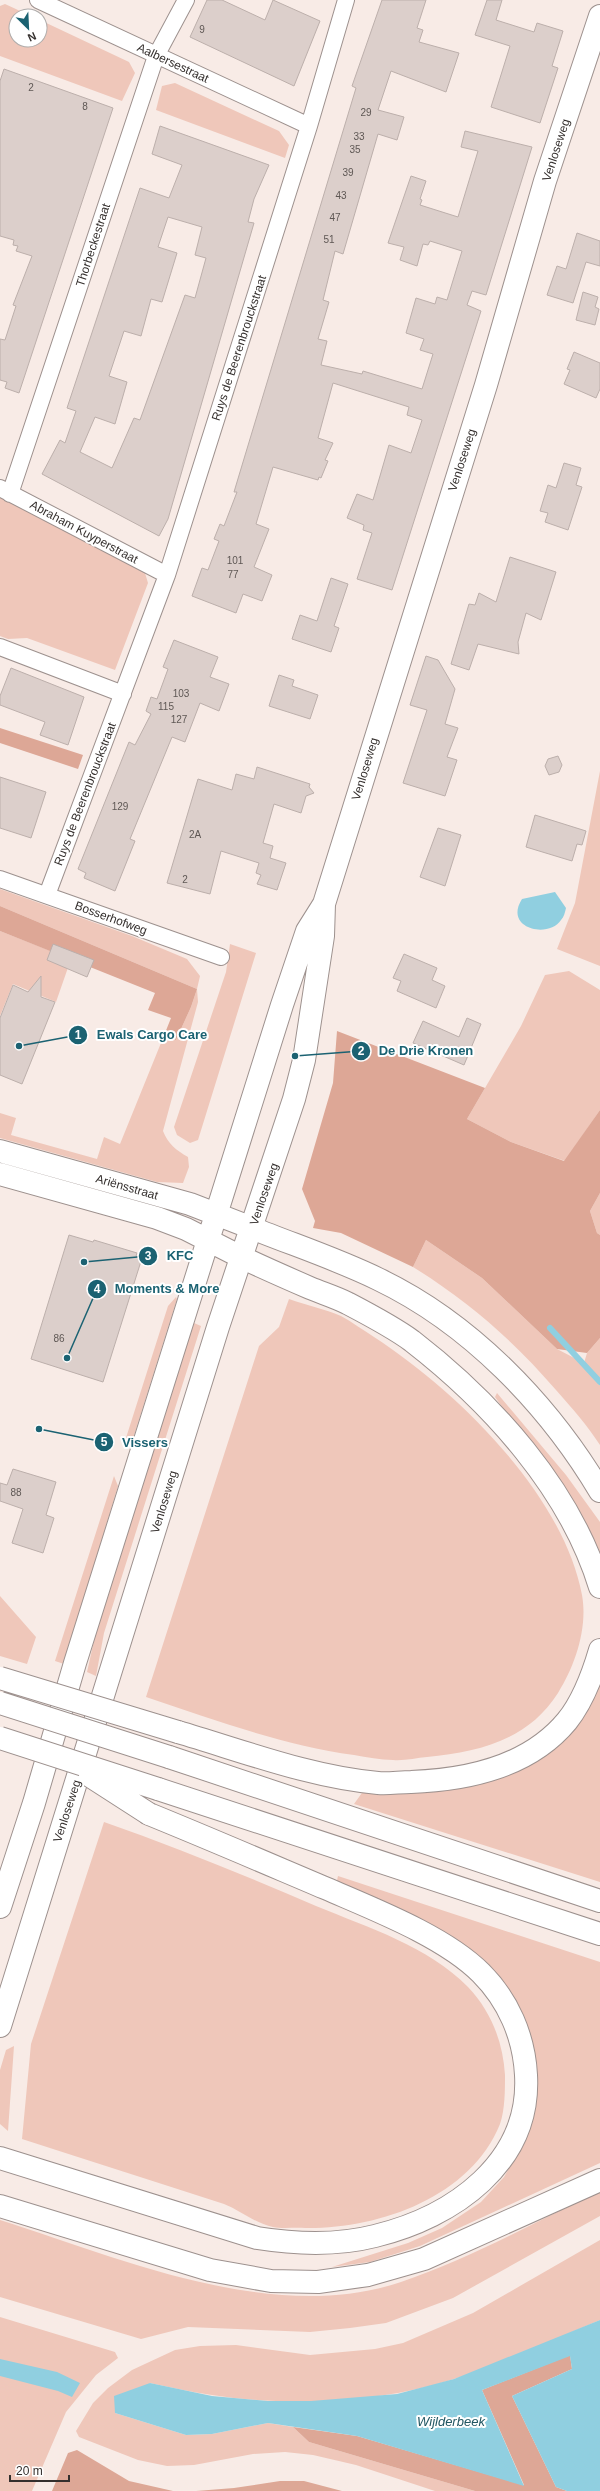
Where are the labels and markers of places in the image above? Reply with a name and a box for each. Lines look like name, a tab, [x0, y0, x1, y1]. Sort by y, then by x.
callout: Ewals Cargo Care	[68, 1022, 215, 1047]
callout: De Drie Kronen	[351, 1038, 481, 1063]
callout: KFC	[138, 1243, 201, 1268]
callout: Moments & More	[87, 1276, 228, 1301]
callout: Vissers	[94, 1429, 176, 1454]

